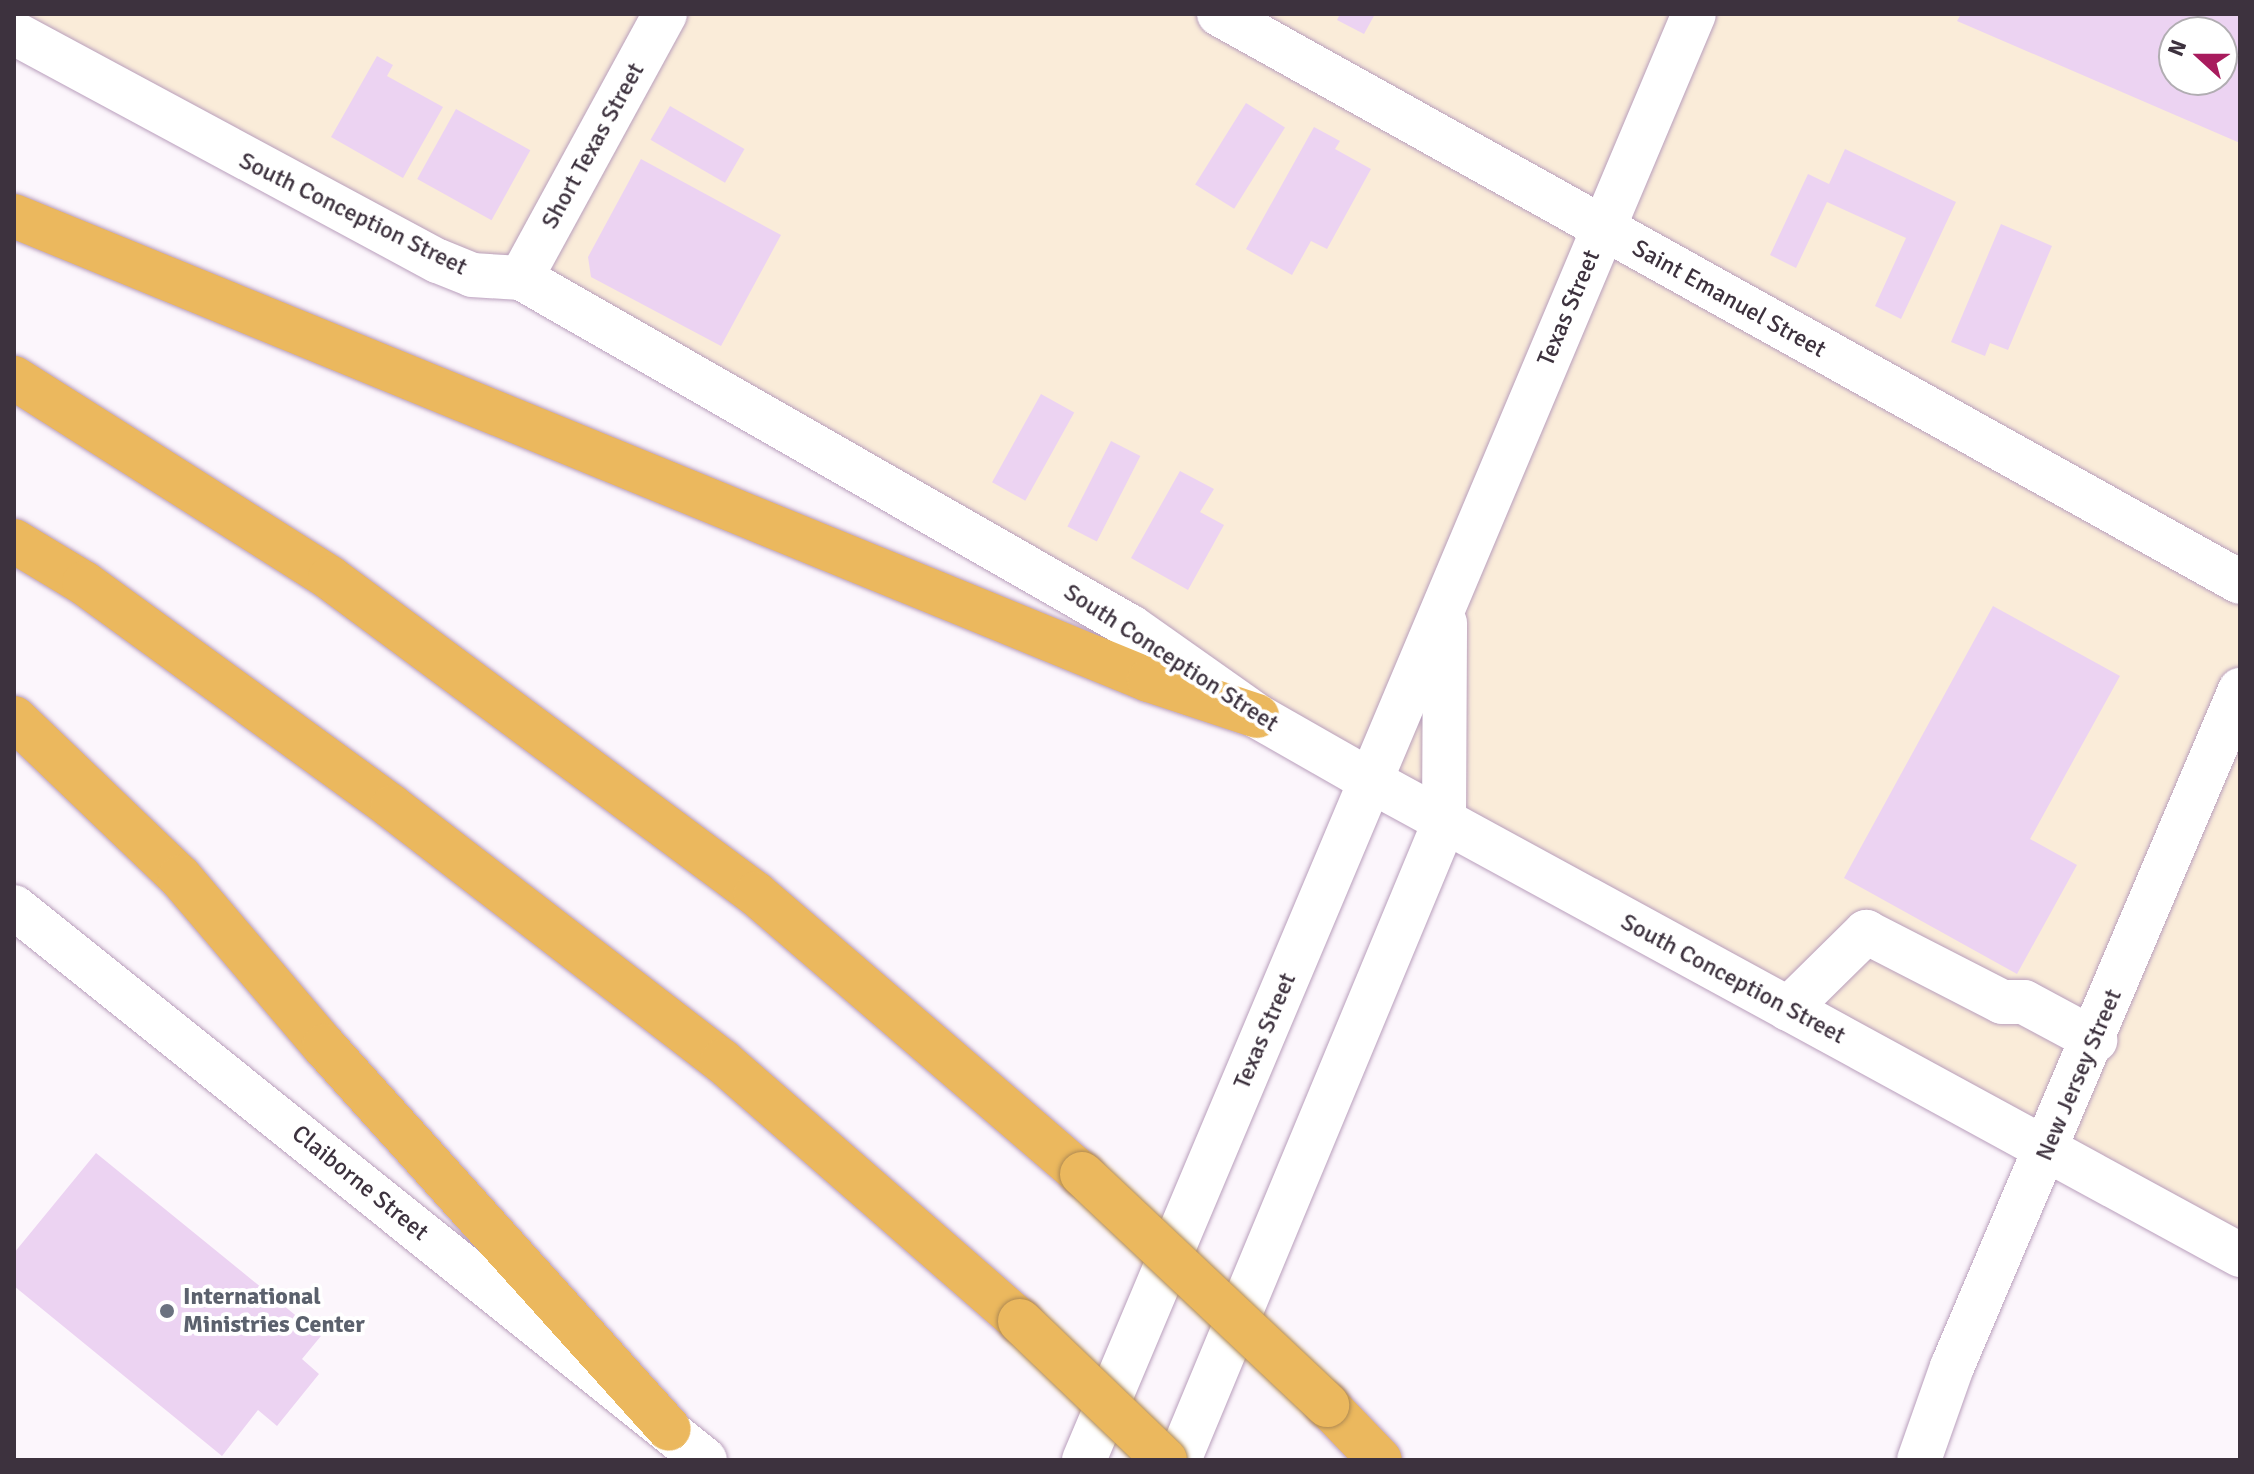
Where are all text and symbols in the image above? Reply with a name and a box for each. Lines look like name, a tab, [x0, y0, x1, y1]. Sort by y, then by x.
north arrow	[2158, 16, 2238, 96]
text: N	[2162, 36, 2192, 60]
street label: Short Texas Street	[536, 58, 650, 234]
street label: South Conception Street	[234, 146, 472, 282]
street label: Saint Emanuel Street	[1627, 234, 1831, 364]
street label: Texas Street	[1532, 246, 1606, 370]
street label: South Conception Street	[1058, 578, 1284, 738]
street label: South Conception Street	[1616, 908, 1850, 1050]
street label: Texas Street	[1228, 969, 1302, 1093]
street label: New Jersey Street	[2030, 985, 2128, 1165]
street label: Claiborne Street	[286, 1119, 434, 1247]
place label: International Ministries Center	[183, 1283, 365, 1339]
marker: International Ministries Center	[158, 1302, 176, 1320]

